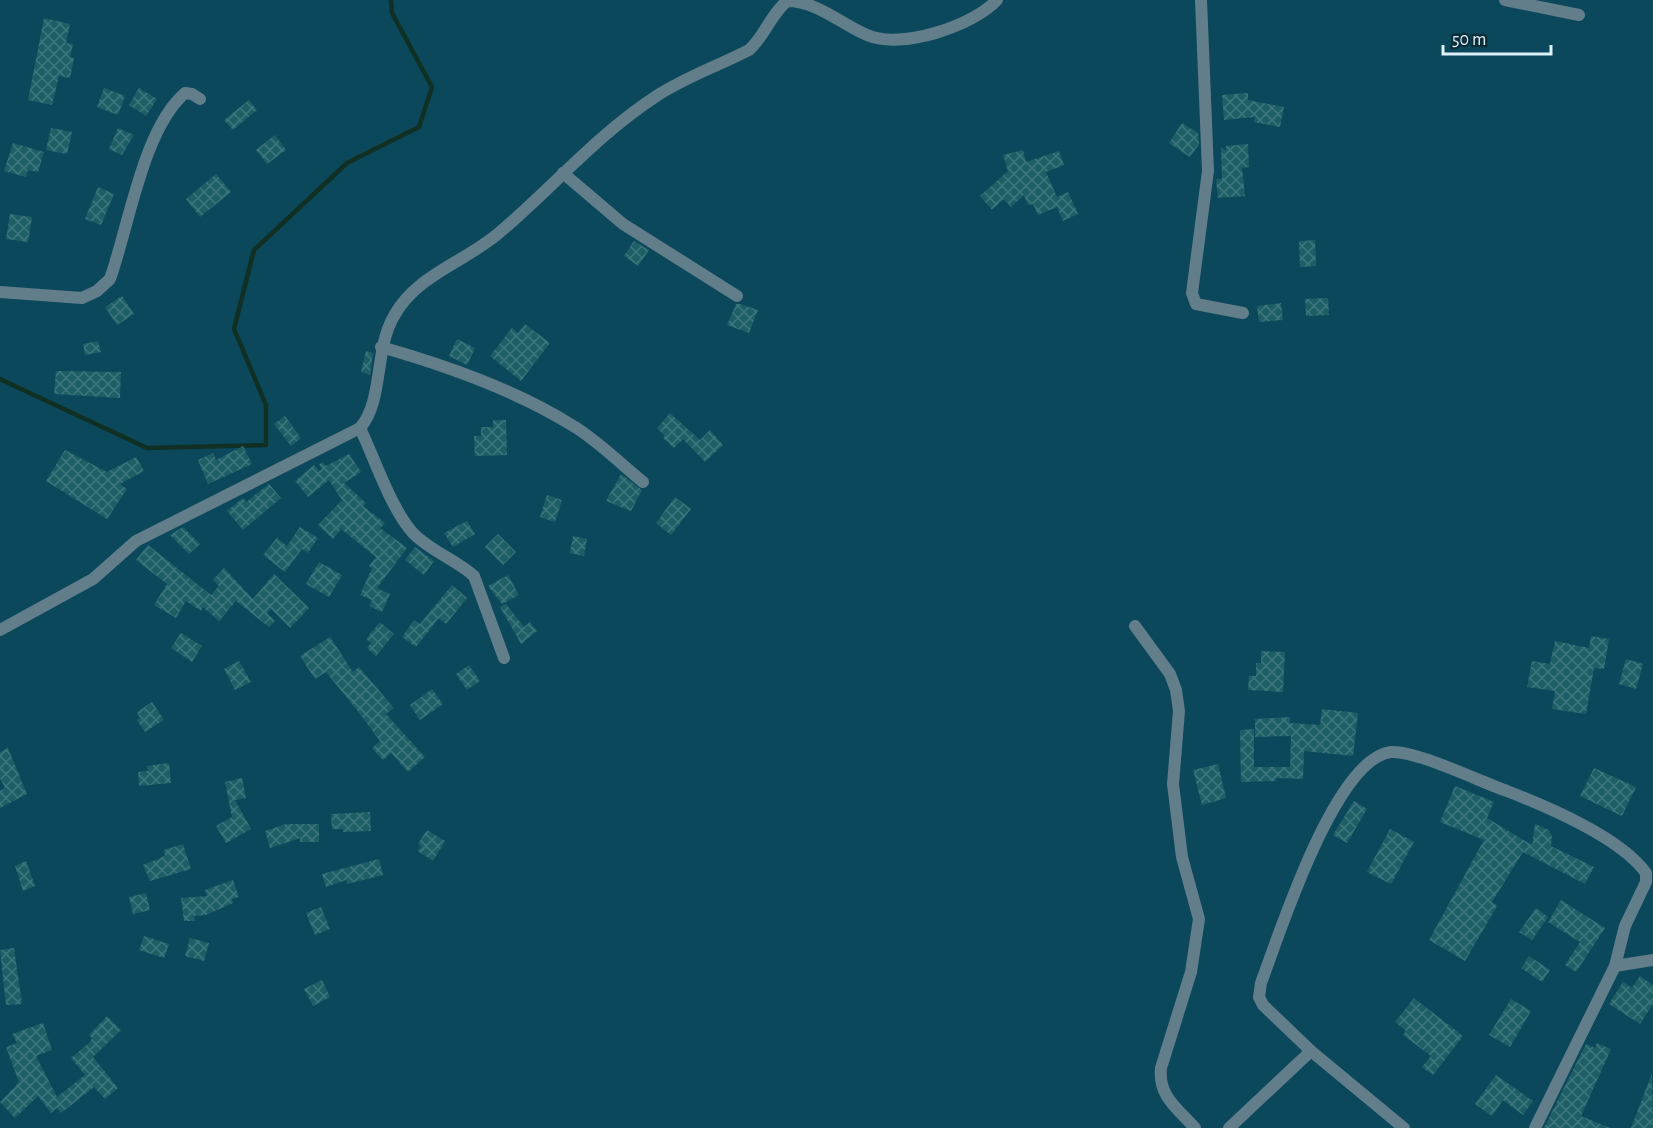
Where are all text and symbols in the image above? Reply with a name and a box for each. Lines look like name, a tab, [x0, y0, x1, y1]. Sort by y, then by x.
scale bar	[1443, 18, 1551, 56]
text: 50 m	[1452, 31, 1486, 49]

